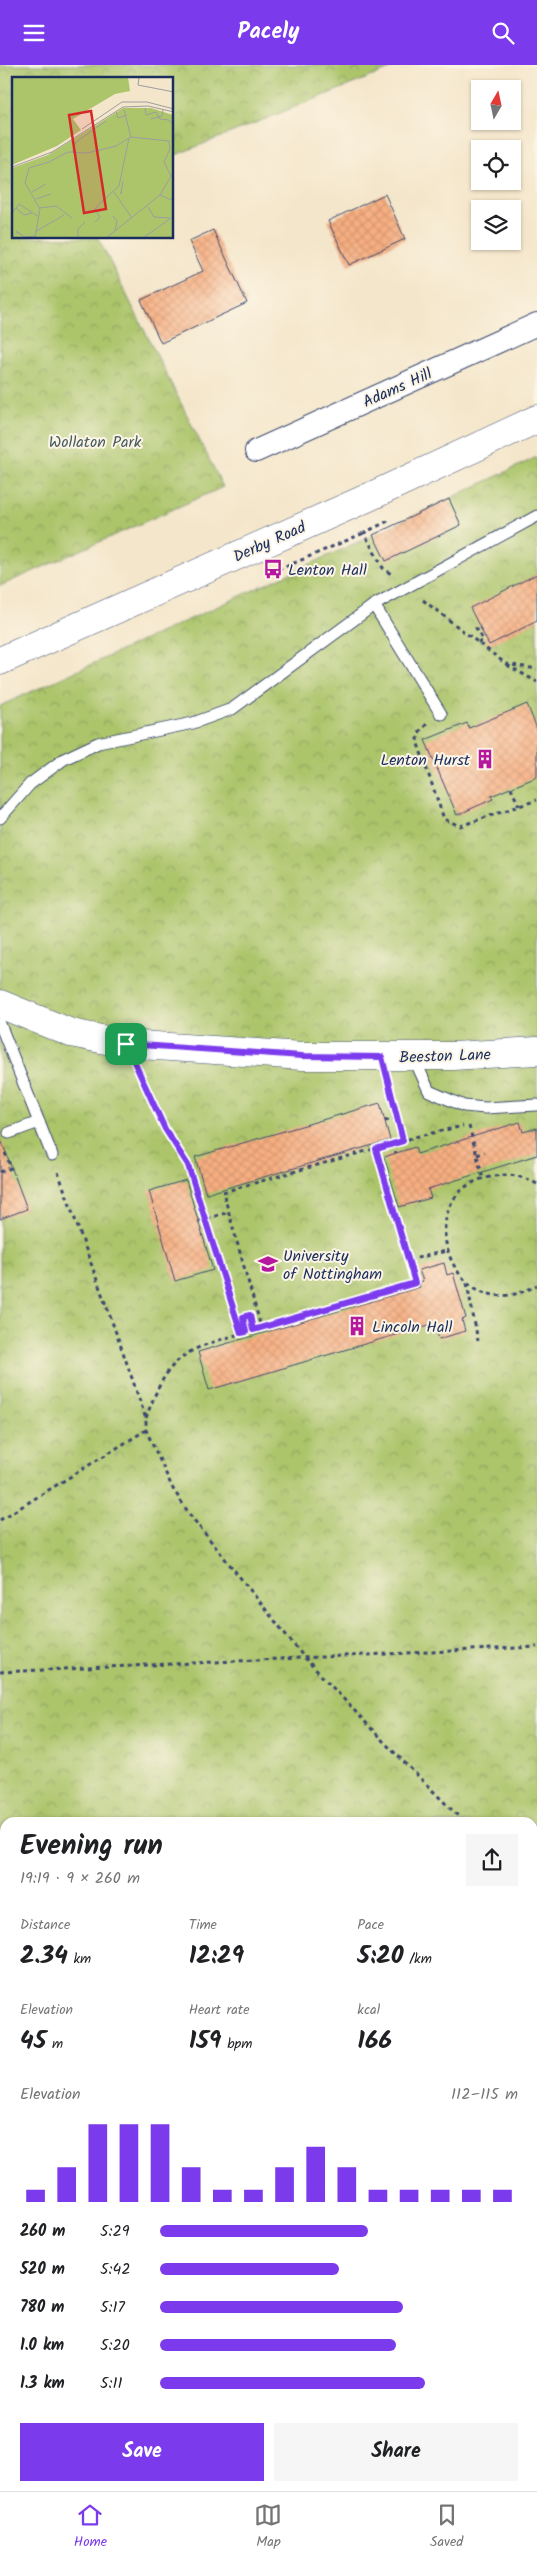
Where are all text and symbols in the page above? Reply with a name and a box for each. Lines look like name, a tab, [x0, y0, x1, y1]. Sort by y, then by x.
text: Pacely	[237, 15, 300, 50]
icon: menu	[20, 19, 48, 47]
icon: search	[489, 19, 517, 47]
inset map	[12, 77, 174, 239]
north arrow	[471, 80, 521, 130]
map controls	[471, 80, 521, 250]
button: locate	[471, 140, 521, 190]
button: layers	[471, 200, 521, 250]
street label: Adams Hill	[359, 362, 436, 415]
park label: Wollaton Park	[49, 430, 142, 455]
street label: Derby Road	[229, 515, 311, 569]
bus stop icon: Lenton Hall	[262, 558, 284, 580]
place label: Lenton Hall	[288, 558, 367, 583]
place label: Lenton Hurst	[380, 748, 471, 773]
building icon: Lenton Hurst	[474, 748, 496, 770]
pin	[105, 1023, 147, 1065]
icon: arrive	[112, 1030, 140, 1058]
street label: Beeston Lane	[399, 1042, 491, 1071]
place label: University of Nottingham	[283, 1244, 382, 1287]
school or university icon: University of Nottingham	[257, 1253, 279, 1275]
building icon: Lincoln Hall	[346, 1315, 368, 1337]
place label: Lincoln Hall	[372, 1315, 452, 1340]
text: Evening run	[20, 1824, 163, 1869]
button: share	[466, 1834, 518, 1886]
text: 19:19 · 9 × 260 m	[20, 1866, 140, 1891]
text: Distance	[20, 1914, 70, 1936]
text: Time	[189, 1914, 217, 1936]
text: Pace	[357, 1914, 384, 1936]
text: 2.34	[20, 1936, 68, 1976]
text: 12:29	[189, 1936, 244, 1976]
text: 5:20	[357, 1936, 404, 1976]
text: km	[68, 1948, 91, 1970]
text: /km	[404, 1948, 432, 1970]
text: Elevation	[20, 1999, 73, 2021]
text: Heart rate	[189, 1999, 250, 2021]
text: kcal	[357, 1999, 380, 2021]
text: 45	[20, 2021, 46, 2061]
text: 159	[189, 2021, 222, 2061]
text: 166	[357, 2021, 392, 2061]
text: m	[46, 2033, 63, 2055]
text: bpm	[222, 2033, 252, 2055]
text: Elevation	[20, 2082, 81, 2107]
text: 112–115 m	[451, 2082, 518, 2107]
text: 260 m	[20, 2219, 65, 2244]
text: 5:29	[100, 2219, 130, 2244]
text: 520 m	[20, 2257, 65, 2282]
text: 5:42	[100, 2257, 131, 2282]
text: 780 m	[20, 2295, 64, 2320]
text: 5:17	[100, 2295, 125, 2320]
text: 1.0 km	[20, 2333, 64, 2358]
text: 5:20	[100, 2333, 130, 2358]
text: 1.3 km	[20, 2371, 65, 2396]
text: 5:11	[100, 2371, 123, 2396]
button: Save	[20, 2423, 264, 2481]
button: Share	[274, 2423, 518, 2481]
tab: Home	[74, 2501, 107, 2553]
tab: Map	[254, 2501, 282, 2553]
tab: Saved	[430, 2501, 463, 2553]

